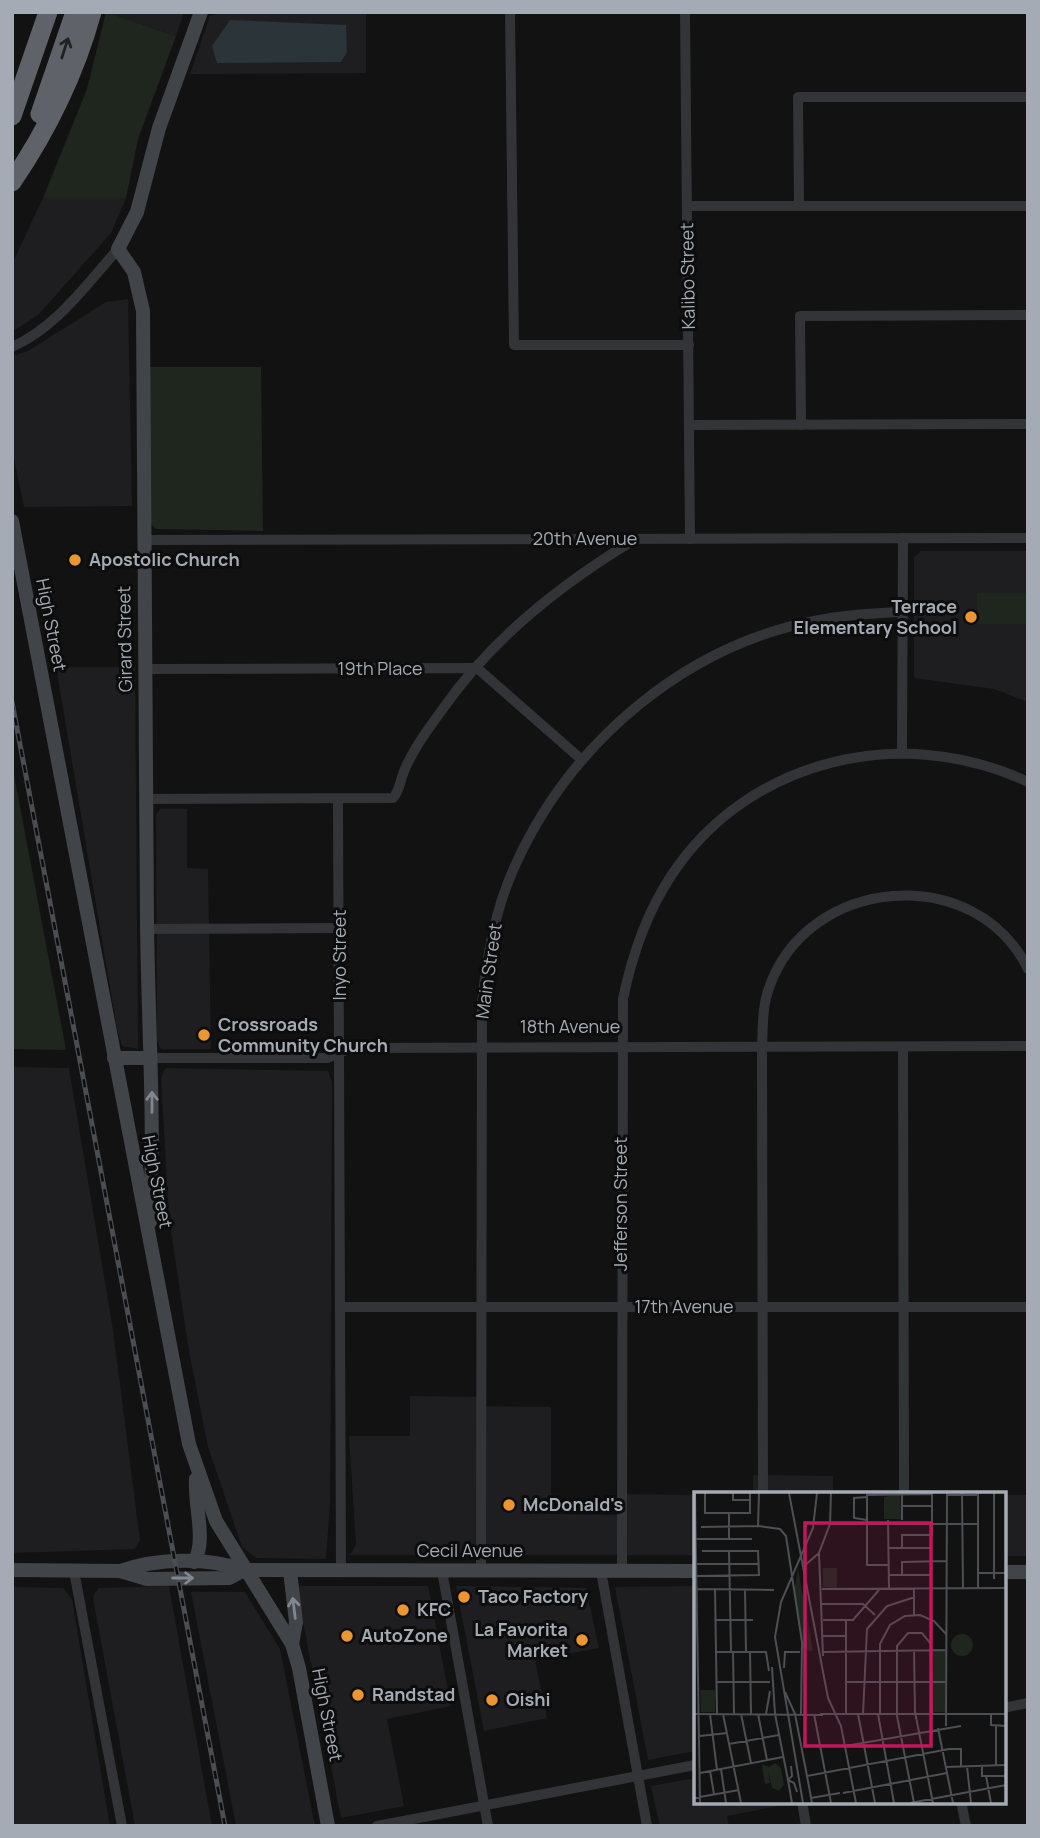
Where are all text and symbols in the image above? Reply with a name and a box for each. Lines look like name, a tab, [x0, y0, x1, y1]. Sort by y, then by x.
one-way arrow	[59, 37, 72, 59]
street label: Kalibo Street	[674, 222, 700, 330]
street label: 20th Avenue	[533, 526, 637, 550]
place label: Apostolic Church	[89, 547, 240, 571]
marker: Apostolic Church	[67, 552, 83, 568]
street label: High Street	[31, 576, 73, 673]
street label: Girard Street	[111, 586, 137, 692]
place label: Terrace Elementary School	[794, 594, 957, 639]
marker: Terrace Elementary School	[963, 609, 979, 625]
street label: 19th Place	[338, 656, 422, 680]
street label: Inyo Street	[327, 910, 351, 1000]
street label: Main Street	[469, 921, 507, 1020]
place label: Crossroads Community Church	[218, 1012, 388, 1057]
street label: 18th Avenue	[520, 1014, 620, 1038]
marker: Crossroads Community Church	[196, 1027, 212, 1043]
one-way arrow	[145, 1091, 159, 1114]
street label: High Street	[137, 1133, 179, 1230]
street label: Jefferson Street	[608, 1137, 632, 1271]
street label: 17th Avenue	[634, 1294, 734, 1318]
place label: McDonald's	[523, 1492, 624, 1516]
inset map	[694, 1492, 1005, 1803]
marker: McDonald's	[501, 1497, 517, 1513]
street label: Cecil Avenue	[417, 1538, 523, 1562]
one-way arrow	[171, 1571, 194, 1585]
place label: Taco Factory	[478, 1584, 588, 1608]
marker: Taco Factory	[456, 1589, 472, 1605]
one-way arrow	[288, 1597, 301, 1620]
place label: KFC	[417, 1597, 451, 1621]
marker: KFC	[395, 1602, 411, 1618]
place label: La Favorita Market	[474, 1617, 568, 1662]
place label: AutoZone	[361, 1623, 448, 1647]
marker: AutoZone	[339, 1628, 355, 1644]
marker: La Favorita Market	[574, 1632, 590, 1648]
street label: High Street	[307, 1666, 349, 1763]
place label: Randstad	[372, 1682, 455, 1706]
marker: Randstad	[350, 1687, 366, 1703]
place label: Oishi	[506, 1687, 551, 1711]
marker: Oishi	[484, 1692, 500, 1708]

